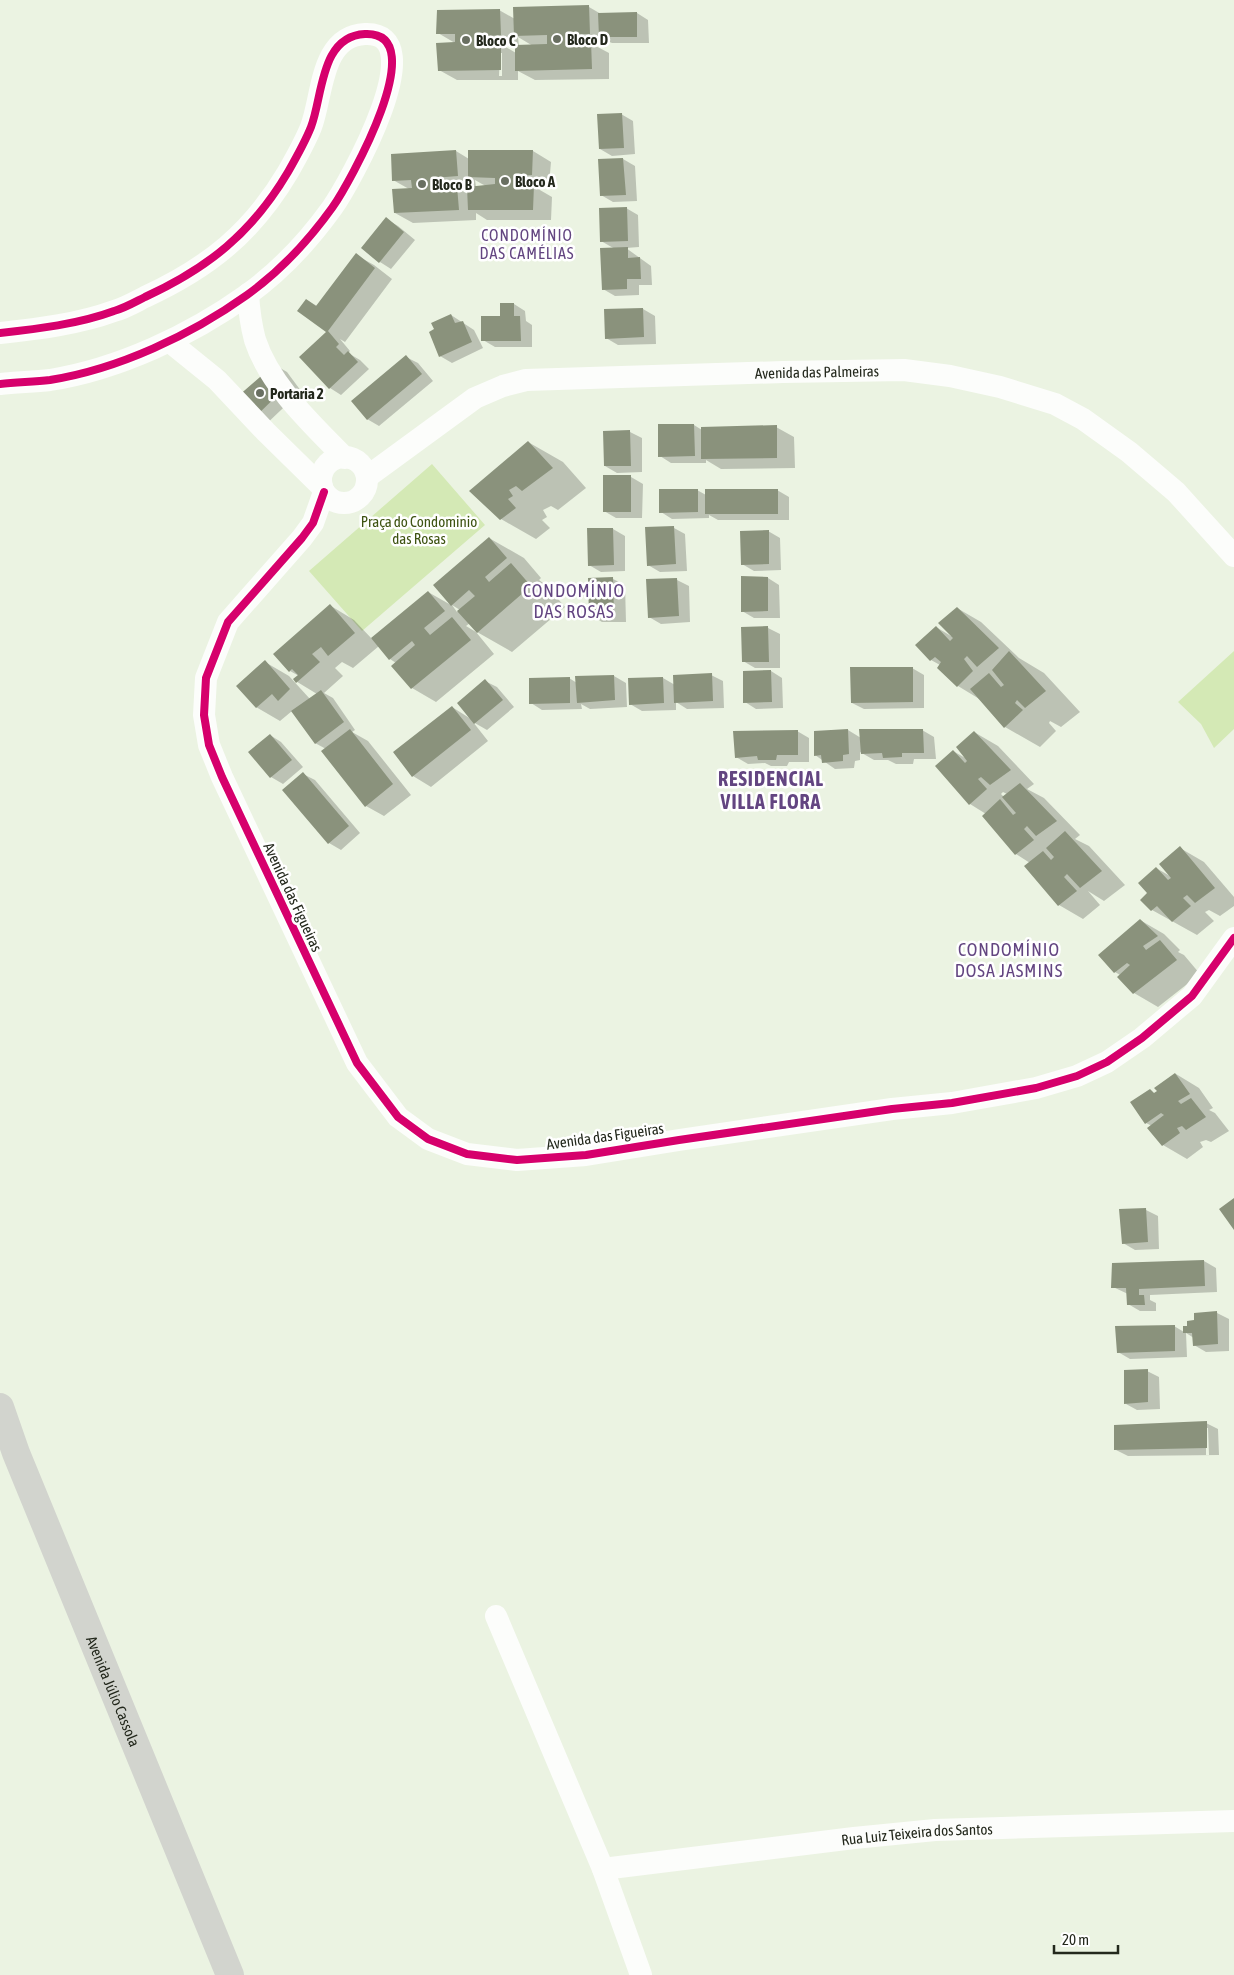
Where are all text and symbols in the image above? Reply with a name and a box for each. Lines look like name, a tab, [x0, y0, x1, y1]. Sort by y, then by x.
place label: Bloco D	[567, 31, 608, 48]
place label: Bloco C	[476, 32, 516, 49]
marker: Bloco D	[551, 33, 563, 45]
marker: Bloco C	[460, 34, 472, 46]
place label: Bloco A	[515, 173, 556, 190]
marker: Bloco A	[499, 175, 511, 187]
place label: Bloco B	[432, 176, 473, 193]
marker: Bloco B	[416, 178, 428, 190]
district label: CONDOMÍNIO DAS CAMÉLIAS	[479, 226, 575, 262]
street label: Avenida das Palmeiras	[755, 362, 879, 381]
place label: Portaria 2	[270, 385, 324, 402]
marker: Portaria 2	[254, 387, 266, 399]
park label: Praça do Condominio das Rosas	[361, 513, 477, 547]
district label: CONDOMÍNIO DAS ROSAS	[523, 580, 625, 622]
district label: RESIDENCIAL VILLA FLORA	[718, 767, 824, 813]
street label: Avenida das Figueiras	[260, 840, 326, 954]
district label: CONDOMÍNIO DOSA JASMINS	[955, 939, 1063, 981]
street label: Avenida das Figueiras	[545, 1119, 665, 1153]
street label: Avenida Júlio Cassola	[83, 1633, 144, 1749]
street label: Rua Luiz Teixeira dos Santos	[840, 1820, 993, 1848]
scale bar	[1054, 1922, 1118, 1954]
text: 20 m	[1062, 1931, 1089, 1948]

